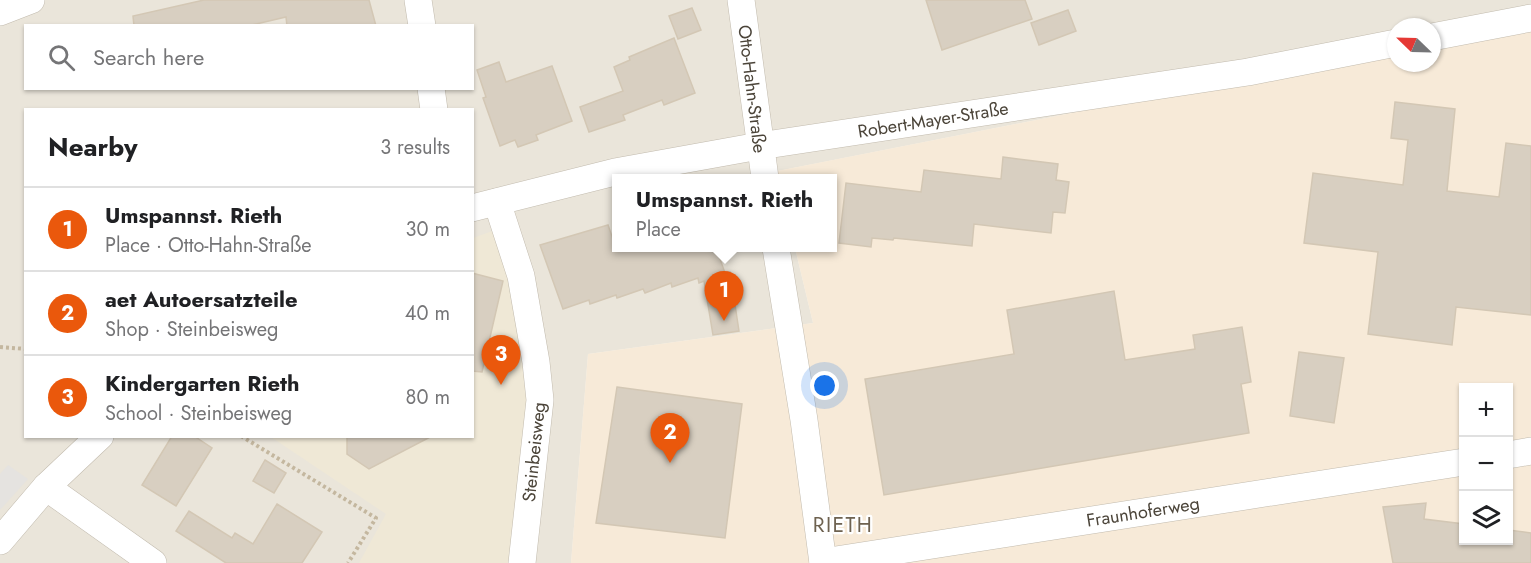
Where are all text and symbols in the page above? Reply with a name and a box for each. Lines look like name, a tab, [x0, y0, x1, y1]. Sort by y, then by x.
north arrow	[1387, 18, 1441, 72]
street label: Otto-Hahn-Straße	[731, 23, 773, 155]
search box	[24, 24, 474, 90]
icon: search	[45, 41, 78, 74]
text: Search here	[93, 41, 204, 73]
street label: Robert-Mayer-Straße	[856, 95, 1010, 145]
text: Nearby	[48, 128, 137, 166]
text: 3 results	[380, 133, 450, 162]
popup	[612, 174, 837, 252]
text: Umspannst. Rieth	[636, 183, 813, 215]
text: Umspannst. Rieth	[105, 199, 282, 231]
text: 1	[62, 215, 73, 244]
text: 30 m	[405, 215, 450, 244]
text: Place	[636, 215, 681, 244]
text: Place · Otto-Hahn-Straße	[105, 231, 312, 260]
pin: 1	[704, 272, 744, 321]
text: aet Autoersatzteile	[105, 283, 298, 315]
text: 2	[61, 299, 74, 328]
text: 40 m	[405, 299, 450, 328]
text: Shop · Steinbeisweg	[105, 315, 278, 344]
pin: 3	[482, 336, 520, 385]
text: Kindergarten Rieth	[105, 367, 300, 399]
your location	[810, 371, 839, 400]
text: 3	[61, 383, 74, 412]
text: 80 m	[405, 383, 450, 412]
map controls	[1459, 383, 1513, 545]
button: +	[1459, 383, 1513, 437]
text: School · Steinbeisweg	[105, 399, 292, 428]
street label: Steinbeisweg	[516, 401, 552, 503]
pin: 2	[650, 414, 690, 463]
button: −	[1459, 437, 1513, 491]
street label: Fraunhoferweg	[1085, 490, 1201, 534]
button: layers	[1459, 491, 1513, 545]
district label: RIETH	[813, 510, 873, 540]

